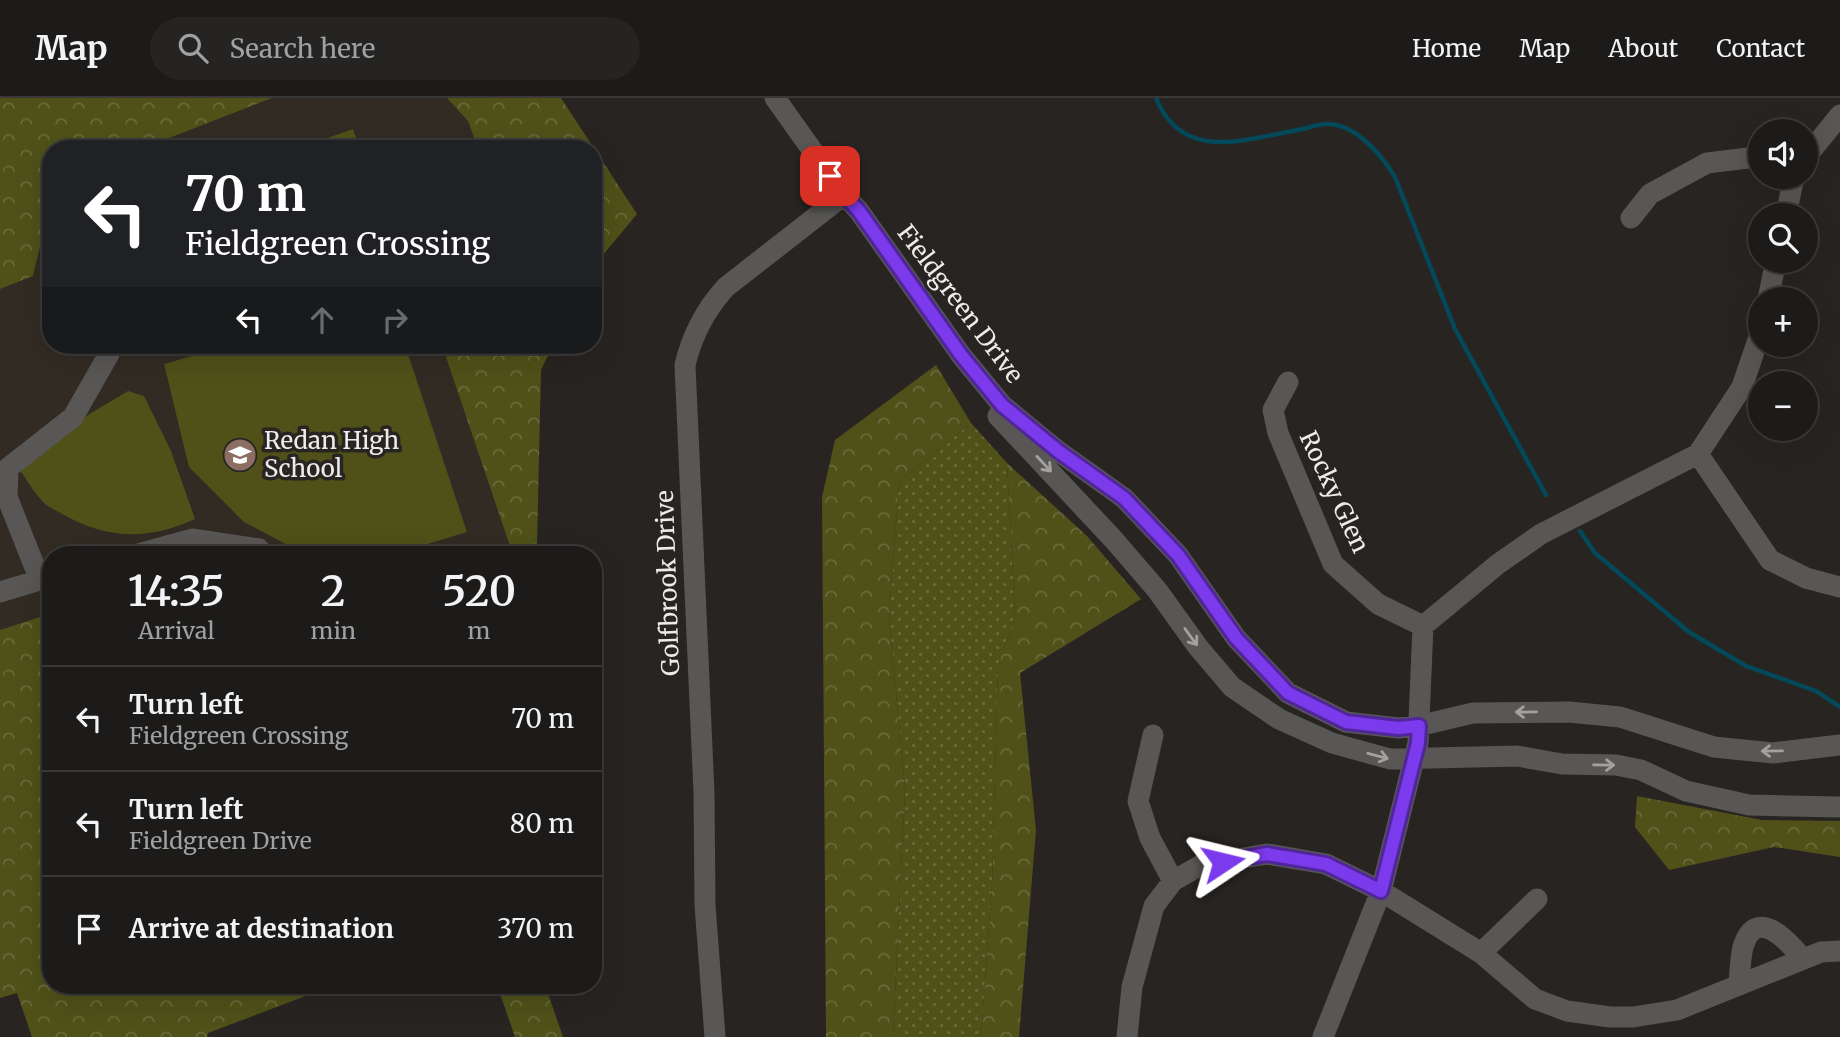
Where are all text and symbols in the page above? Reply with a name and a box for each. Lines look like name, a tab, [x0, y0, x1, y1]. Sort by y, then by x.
search box	[150, 17, 640, 80]
text: Map	[35, 28, 108, 69]
icon: search	[174, 29, 212, 67]
text: Search here	[230, 32, 375, 65]
text: Home	[1412, 33, 1481, 64]
text: Map	[1519, 33, 1570, 64]
text: About	[1608, 33, 1678, 64]
text: Contact	[1716, 33, 1805, 64]
map controls	[1748, 119, 1818, 441]
button: sound	[1748, 119, 1818, 189]
pin	[800, 146, 860, 206]
icon: arrive	[811, 157, 849, 195]
text: 70 m	[185, 163, 306, 224]
icon: left	[70, 168, 161, 259]
button: search	[1748, 203, 1818, 273]
street label: Fieldgreen Drive	[891, 218, 1030, 389]
text: Fieldgreen Crossing	[185, 224, 490, 264]
button: +	[1748, 287, 1818, 357]
icon: left	[230, 301, 268, 339]
icon: ahead	[303, 301, 341, 339]
icon: right	[376, 301, 414, 339]
button: −	[1748, 371, 1818, 441]
place label: Redan High School	[264, 425, 399, 484]
street label: Rocky Glen	[1293, 426, 1376, 558]
school or university icon: Redan High School	[221, 436, 259, 474]
one-way arrow	[1035, 455, 1052, 472]
street label: Golfbrook Drive	[649, 490, 686, 676]
text: 14:35	[128, 565, 225, 617]
text: 2	[321, 565, 346, 617]
text: 520	[442, 565, 516, 617]
text: Arrival	[138, 616, 215, 645]
text: min	[311, 616, 356, 645]
text: m	[468, 616, 490, 645]
one-way arrow	[1184, 627, 1198, 646]
text: Turn left	[129, 688, 243, 721]
icon: left	[70, 700, 108, 738]
text: 70 m	[511, 702, 574, 735]
one-way arrow	[1514, 705, 1537, 719]
text: Fieldgreen Crossing	[129, 721, 349, 750]
one-way arrow	[1761, 745, 1784, 758]
one-way arrow	[1367, 750, 1389, 763]
one-way arrow	[1593, 758, 1616, 772]
text: Turn left	[129, 793, 243, 826]
icon: left	[70, 805, 108, 843]
text: 80 m	[510, 807, 574, 840]
position arrow	[1186, 825, 1260, 899]
text: Fieldgreen Drive	[129, 826, 312, 855]
icon: arrive	[70, 910, 108, 948]
text: Arrive at destination	[129, 912, 394, 945]
text: 370 m	[497, 912, 574, 945]

